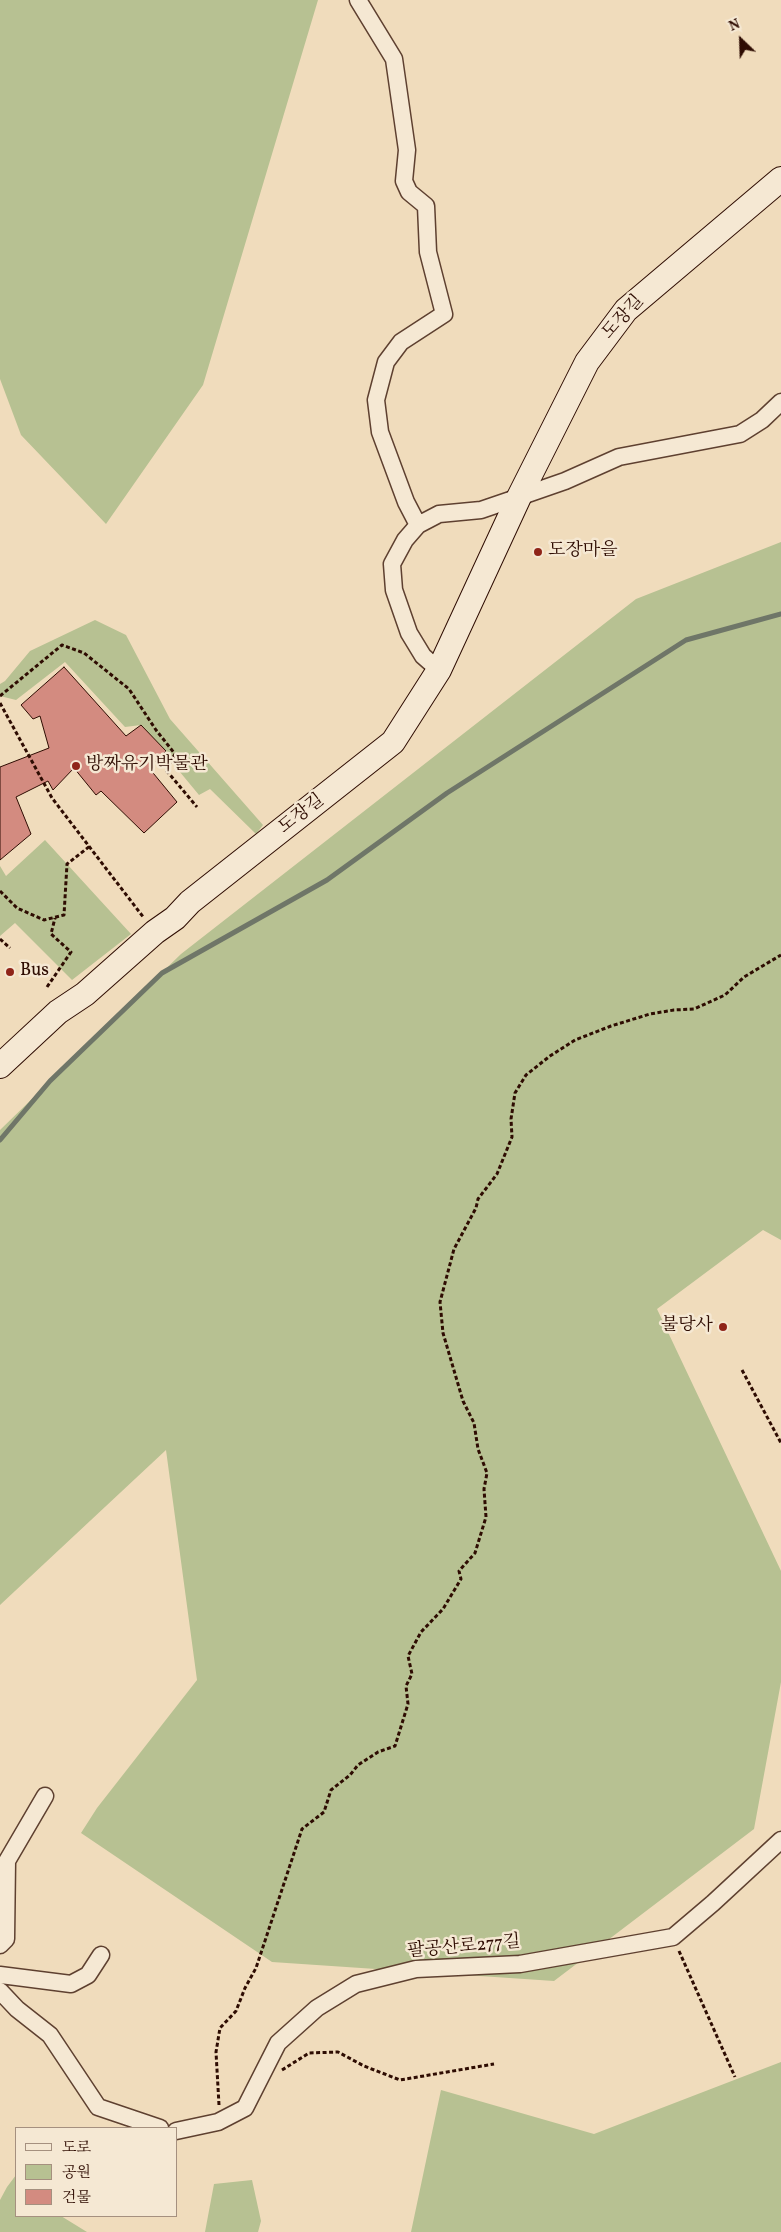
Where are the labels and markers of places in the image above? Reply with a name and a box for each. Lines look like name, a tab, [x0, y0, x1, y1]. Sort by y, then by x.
place label: 도장마을	[548, 541, 618, 563]
marker: 도장마을	[532, 546, 544, 558]
place label: 방짜유기박물관	[86, 755, 208, 777]
marker: 방짜유기박물관	[70, 760, 82, 772]
place label: Bus	[20, 961, 49, 983]
marker: Bus	[4, 966, 16, 978]
place label: 불당사	[661, 1316, 713, 1338]
marker: 불당사	[717, 1321, 729, 1333]

